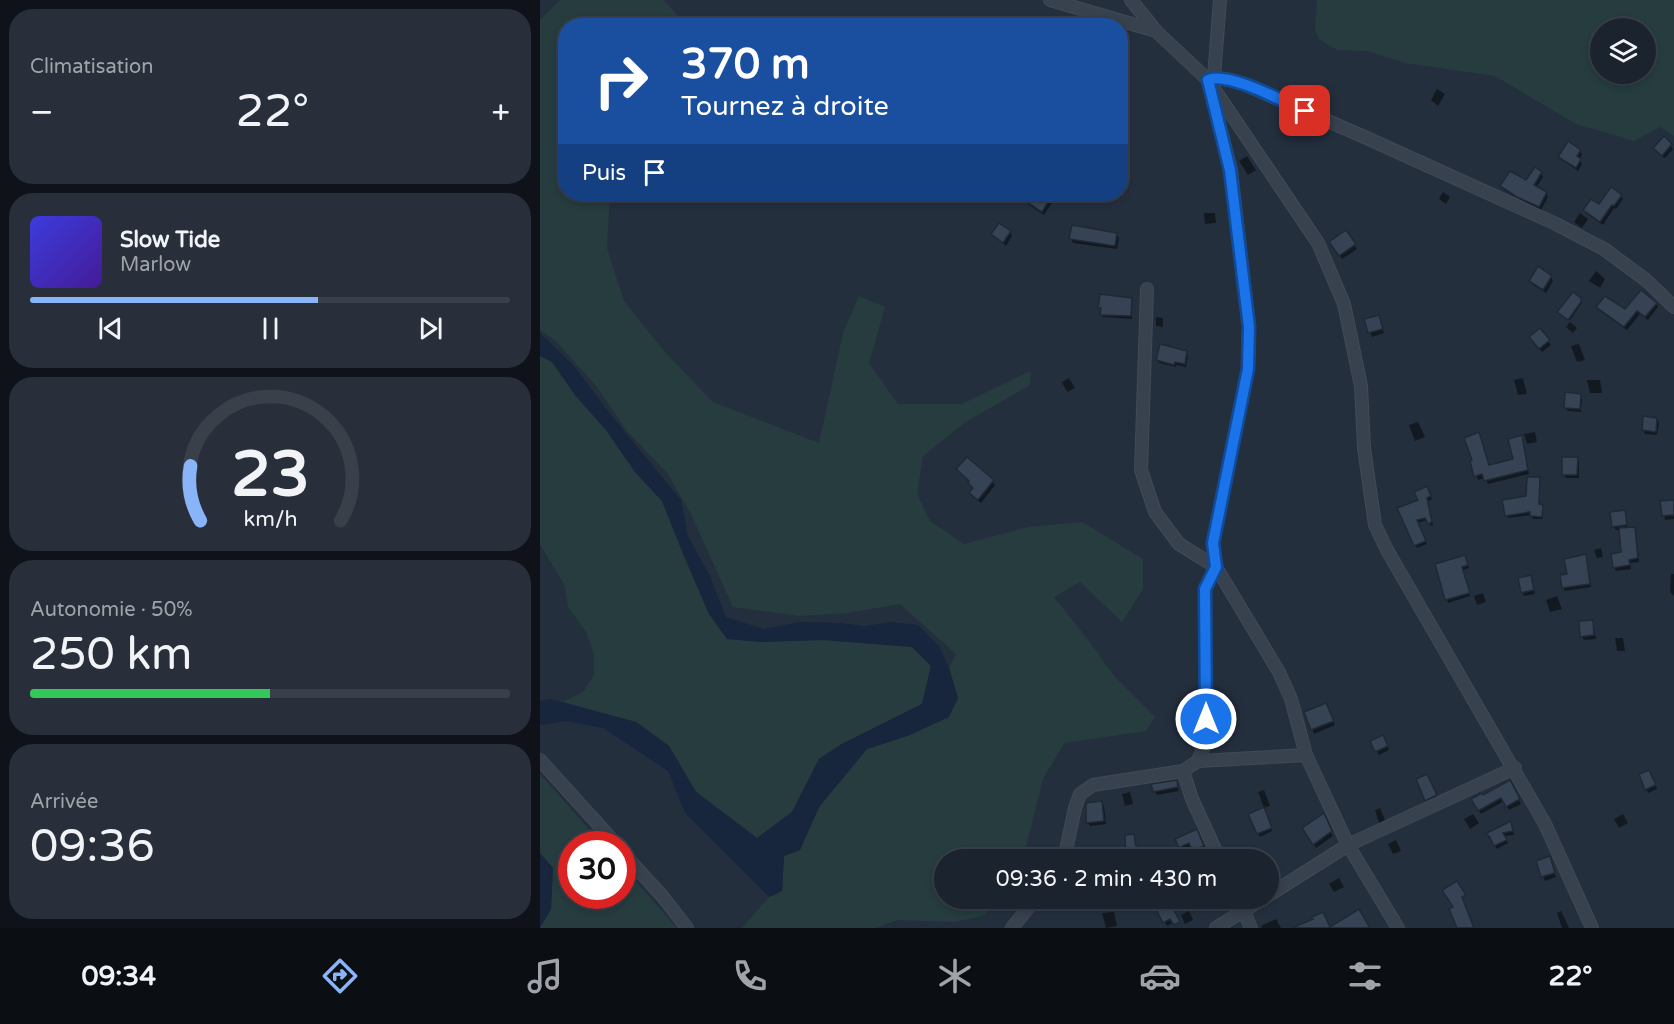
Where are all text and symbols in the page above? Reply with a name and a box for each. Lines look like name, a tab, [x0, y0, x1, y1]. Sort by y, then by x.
map controls	[1590, 18, 1656, 84]
button: layers	[1590, 18, 1656, 84]
text: 370 m	[681, 39, 810, 90]
icon: right	[582, 42, 660, 120]
text: Climatisation	[30, 55, 153, 79]
text: 22°	[236, 85, 309, 139]
pin	[1279, 85, 1330, 136]
text: Tournez à droite	[681, 90, 889, 123]
text: −	[30, 93, 54, 132]
text: +	[491, 93, 510, 132]
icon: arrive	[1288, 94, 1321, 127]
icon: arrive	[638, 156, 671, 189]
text: Puis	[582, 160, 626, 186]
text: Slow Tide	[120, 227, 220, 253]
text: Marlow	[120, 253, 191, 277]
icon: previous	[94, 312, 127, 345]
icon: pause	[254, 312, 287, 345]
icon: next	[414, 312, 447, 345]
text: 23	[231, 438, 309, 513]
text: km/h	[243, 506, 297, 532]
text: Autonomie · 50%	[30, 598, 192, 622]
text: 250 km	[30, 628, 192, 682]
position arrow	[1174, 687, 1238, 751]
text: Arrivée	[30, 790, 98, 814]
text: 09:36	[30, 820, 155, 874]
speed limit sign: 30	[558, 831, 636, 909]
text: 09:36 · 2 min · 430 m	[996, 866, 1217, 892]
icon: directions	[319, 955, 361, 997]
icon: music	[524, 955, 566, 997]
icon: phone	[729, 955, 771, 997]
icon: climate	[934, 955, 976, 997]
icon: car	[1139, 955, 1181, 997]
icon: filters	[1344, 955, 1386, 997]
text: 09:34	[81, 960, 156, 993]
text: 22°	[1548, 960, 1593, 993]

